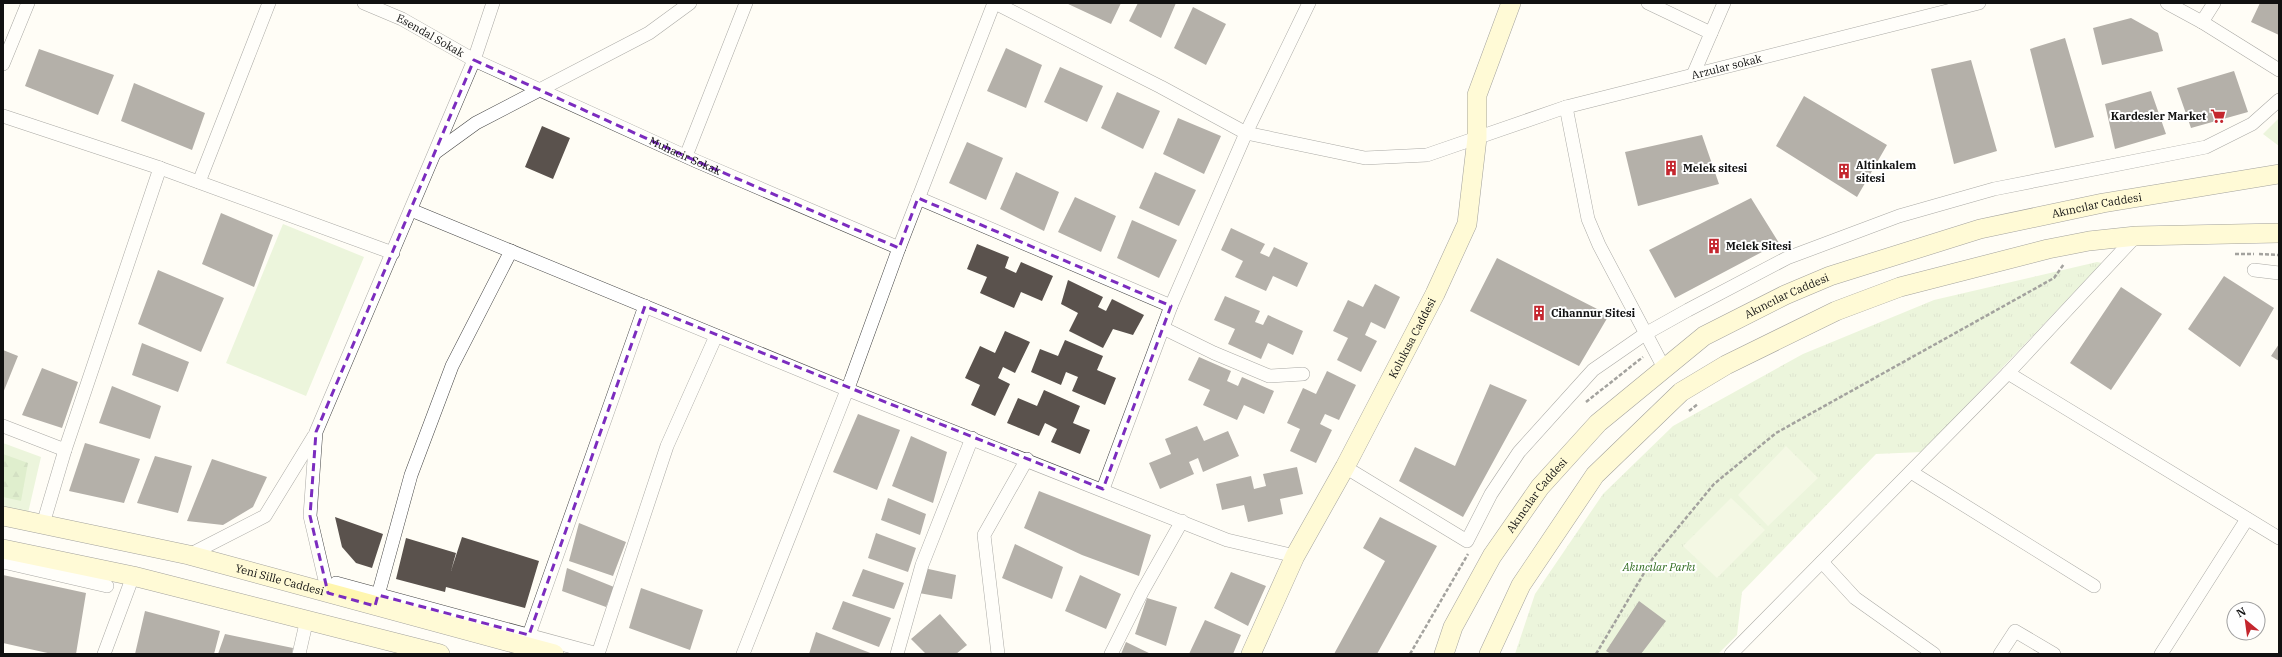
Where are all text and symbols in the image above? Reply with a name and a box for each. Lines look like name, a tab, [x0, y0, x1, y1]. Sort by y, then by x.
street label: Esendal Sokak	[395, 11, 467, 60]
street label: Arzular sokak	[1690, 51, 1764, 82]
supermarket icon: Kardesler Market	[2209, 107, 2227, 125]
place label: Kardesler Market	[2111, 109, 2206, 123]
street label: Muhacir Sokak	[647, 134, 724, 178]
place label: Altinkalem sitesi	[1856, 158, 1916, 185]
building icon: Melek sitesi	[1662, 159, 1680, 177]
place label: Melek sitesi	[1683, 161, 1747, 175]
building icon: Altinkalem sitesi	[1835, 162, 1853, 180]
street label: Akıncılar Caddesi	[2050, 190, 2143, 221]
building icon: Melek Sitesi	[1705, 237, 1723, 255]
place label: Melek Sitesi	[1726, 239, 1792, 253]
street label: Akıncılar Caddesi	[1742, 270, 1831, 321]
street label: Kolukısa Caddesi	[1385, 295, 1439, 381]
building icon: Cihannur Sitesi	[1530, 304, 1548, 322]
place label: Cihannur Sitesi	[1551, 306, 1636, 320]
street label: Akıncılar Caddesi	[1503, 454, 1571, 536]
park label: Akıncılar Parkı	[1622, 560, 1696, 574]
street label: Yeni Sille Caddesi	[234, 561, 326, 598]
north arrow	[2226, 601, 2266, 641]
text: N	[2234, 604, 2249, 620]

